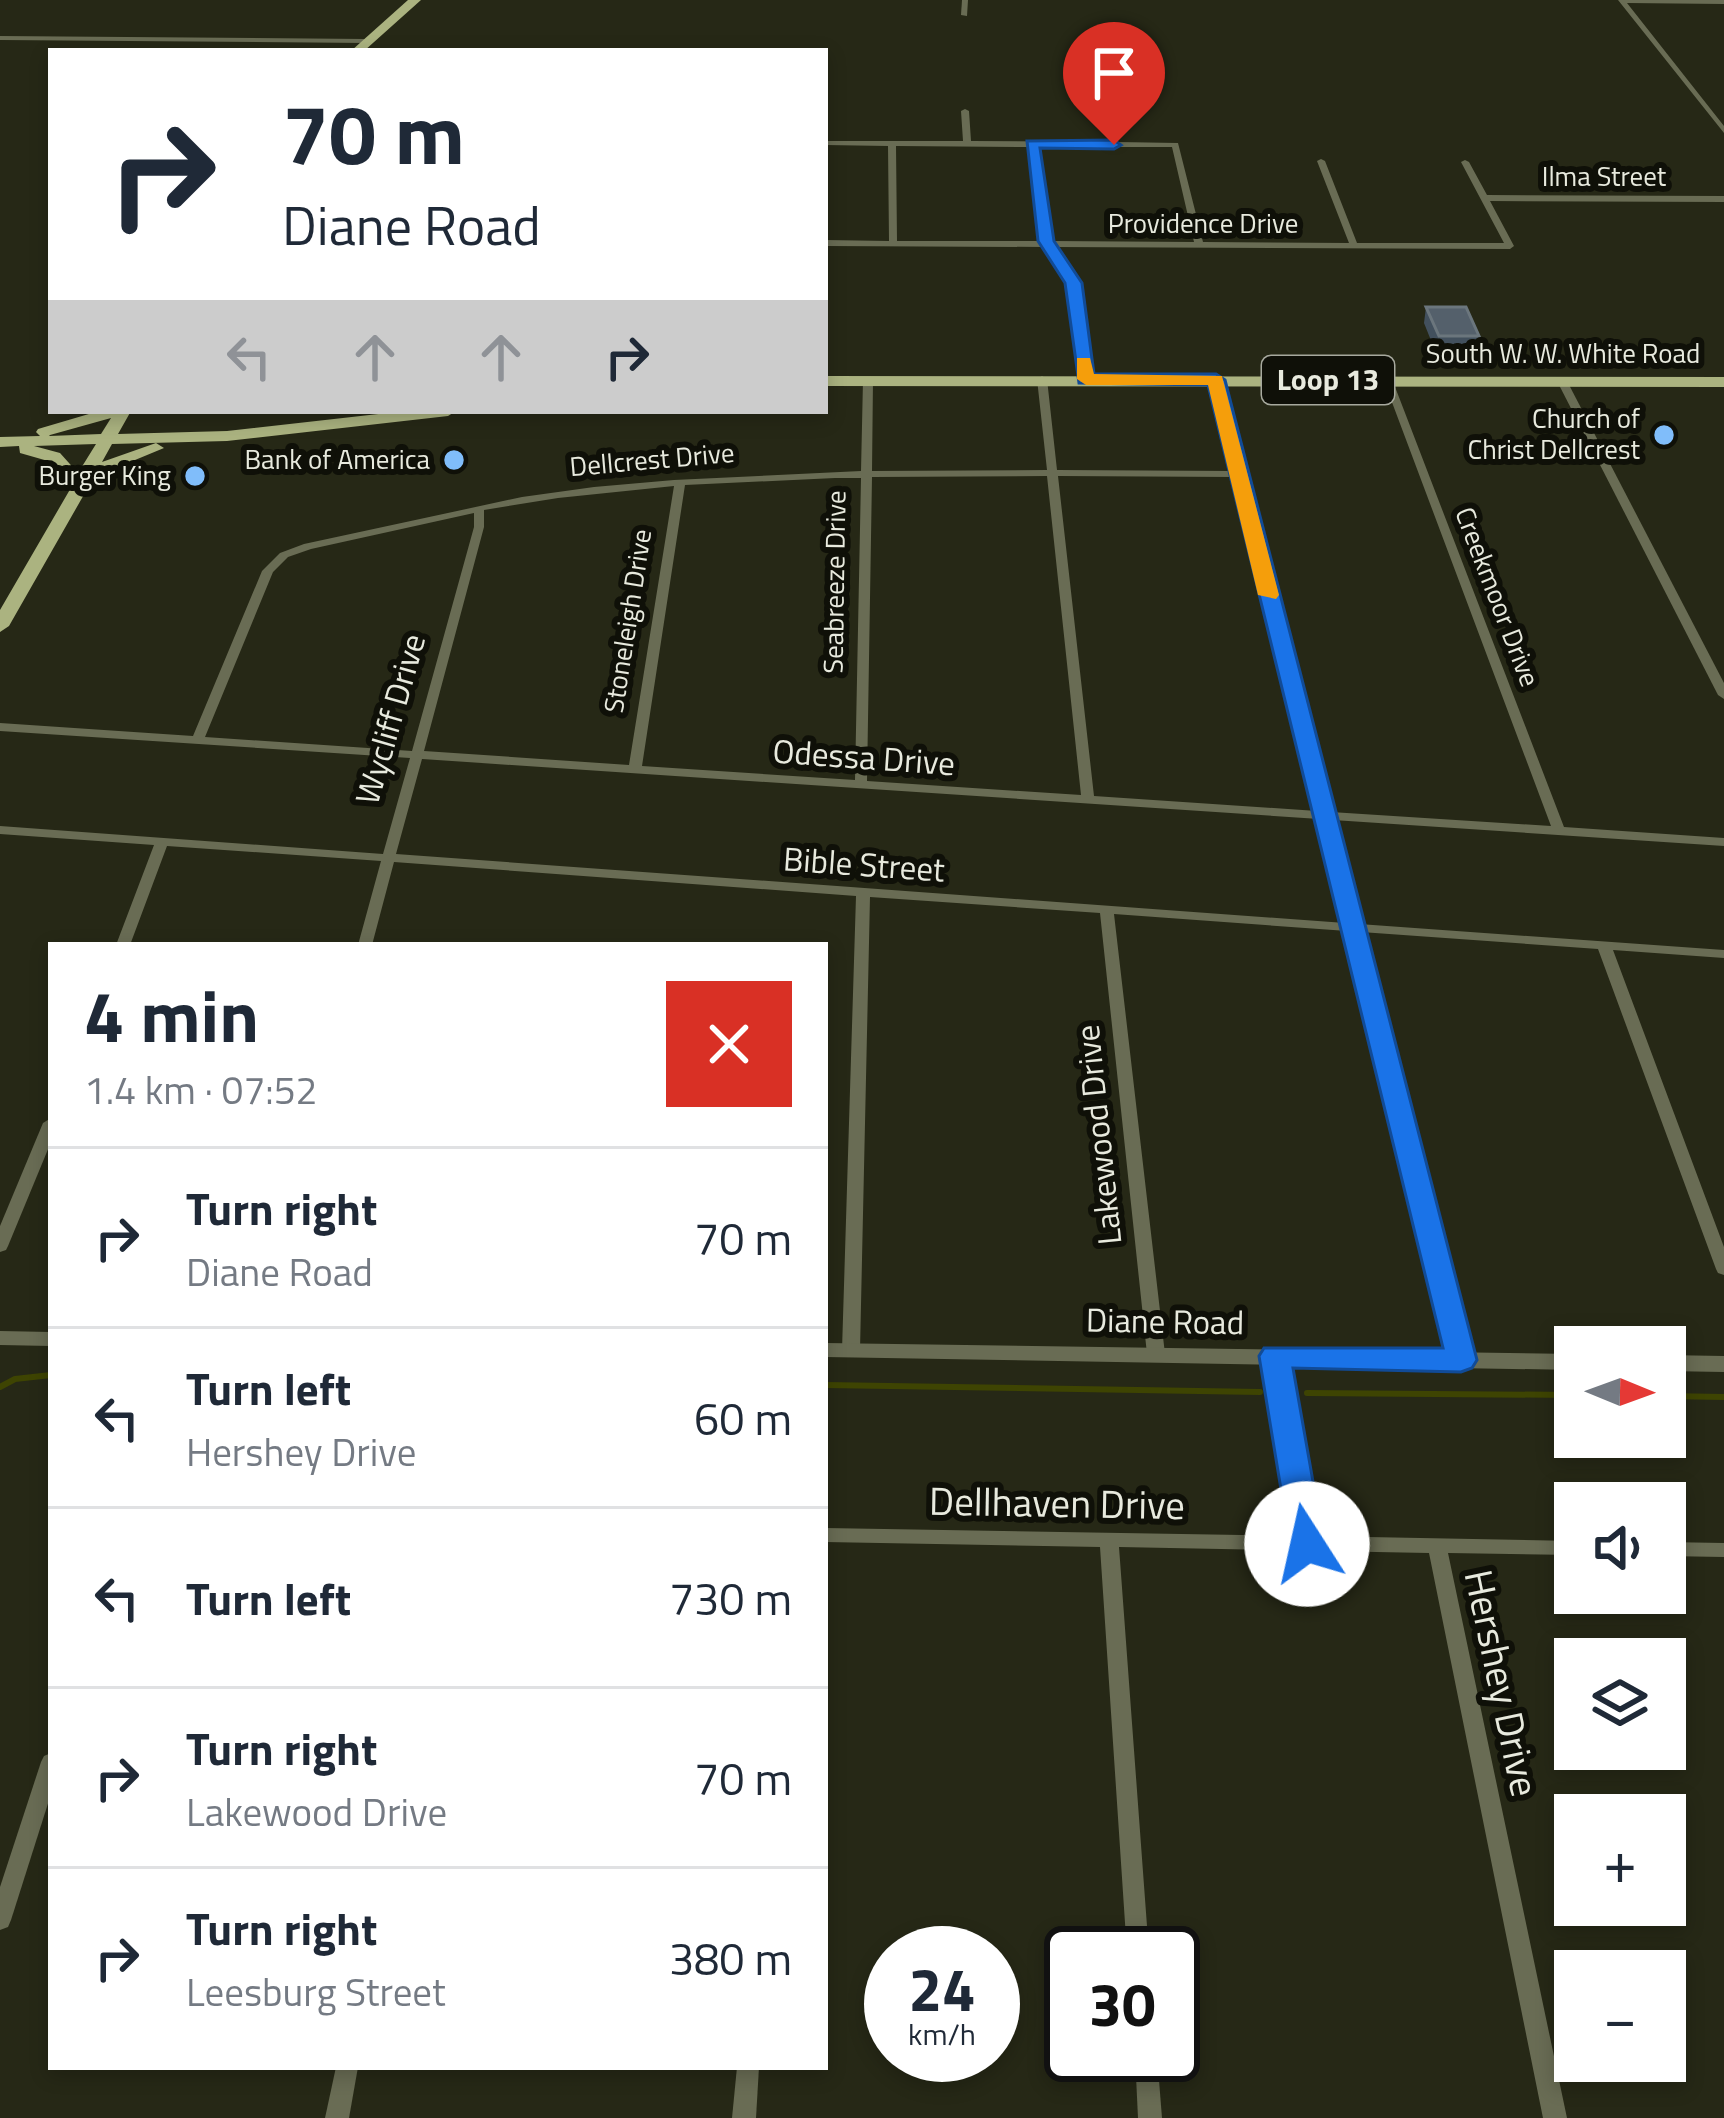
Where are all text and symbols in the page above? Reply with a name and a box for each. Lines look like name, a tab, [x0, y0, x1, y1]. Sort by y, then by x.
pin	[1063, 22, 1165, 145]
icon: arrive	[1081, 40, 1147, 106]
text: 70 m	[282, 69, 465, 197]
icon: right	[84, 96, 240, 252]
street label: Ilma Street	[1542, 155, 1667, 196]
text: Diane Road	[282, 184, 541, 266]
street label: Providence Drive	[1108, 202, 1298, 243]
icon: left	[216, 324, 282, 390]
icon: ahead	[342, 324, 408, 390]
icon: ahead	[468, 324, 534, 390]
icon: right	[594, 324, 660, 390]
street label: South W. W. White Road	[1426, 332, 1700, 373]
road number: Loop 13	[1262, 356, 1394, 404]
place label: Church of Christ Dellcrest	[1468, 397, 1641, 469]
marker: Church of Christ Dellcrest	[1651, 422, 1677, 448]
street label: Dellcrest Drive	[568, 431, 736, 486]
place label: Bank of America	[244, 438, 430, 479]
marker: Bank of America	[441, 447, 467, 473]
place label: Burger King	[38, 454, 171, 495]
marker: Burger King	[182, 463, 208, 489]
street label: Seabreeze Drive	[811, 490, 856, 674]
street label: Creekmoor Drive	[1445, 501, 1551, 692]
street label: Stoneleigh Drive	[592, 526, 661, 716]
street label: Wycliff Drive	[342, 628, 438, 810]
street label: Odessa Drive	[771, 726, 957, 788]
street label: Bible Street	[782, 833, 947, 895]
text: 4 min	[84, 960, 259, 1070]
button: close	[666, 981, 792, 1107]
street label: Lakewood Drive	[1062, 1023, 1134, 1247]
text: 1.4 km · 07:52	[84, 1060, 317, 1119]
text: Turn right	[186, 1174, 377, 1242]
text: 70 m	[694, 1204, 792, 1272]
icon: right	[84, 1205, 150, 1271]
text: Diane Road	[186, 1242, 373, 1301]
street label: Diane Road	[1086, 1295, 1244, 1347]
north arrow	[1554, 1326, 1686, 1458]
map controls	[1554, 1326, 1686, 2082]
text: Turn left	[186, 1354, 351, 1422]
text: 60 m	[694, 1384, 792, 1452]
icon: left	[84, 1385, 150, 1451]
text: Hershey Drive	[186, 1422, 416, 1481]
street label: Dellhaven Drive	[928, 1471, 1186, 1534]
position arrow	[1244, 1481, 1370, 1607]
button: sound	[1554, 1482, 1686, 1614]
text: Turn left	[186, 1564, 351, 1632]
text: 730 m	[669, 1564, 792, 1632]
street label: Hershey Drive	[1450, 1564, 1555, 1802]
icon: left	[84, 1565, 150, 1631]
button: layers	[1554, 1638, 1686, 1770]
text: Turn right	[186, 1714, 377, 1782]
text: 70 m	[694, 1744, 792, 1812]
icon: right	[84, 1745, 150, 1811]
text: Lakewood Drive	[186, 1782, 447, 1841]
button: +	[1554, 1794, 1686, 1926]
text: Turn right	[186, 1894, 377, 1962]
text: 380 m	[669, 1924, 792, 1992]
icon: right	[84, 1925, 150, 1991]
speed limit sign: 30	[1044, 1926, 1200, 2082]
text: 24	[908, 1943, 976, 2034]
button: −	[1554, 1950, 1686, 2082]
text: Leesburg Street	[186, 1962, 446, 2021]
text: km/h	[908, 2011, 976, 2057]

